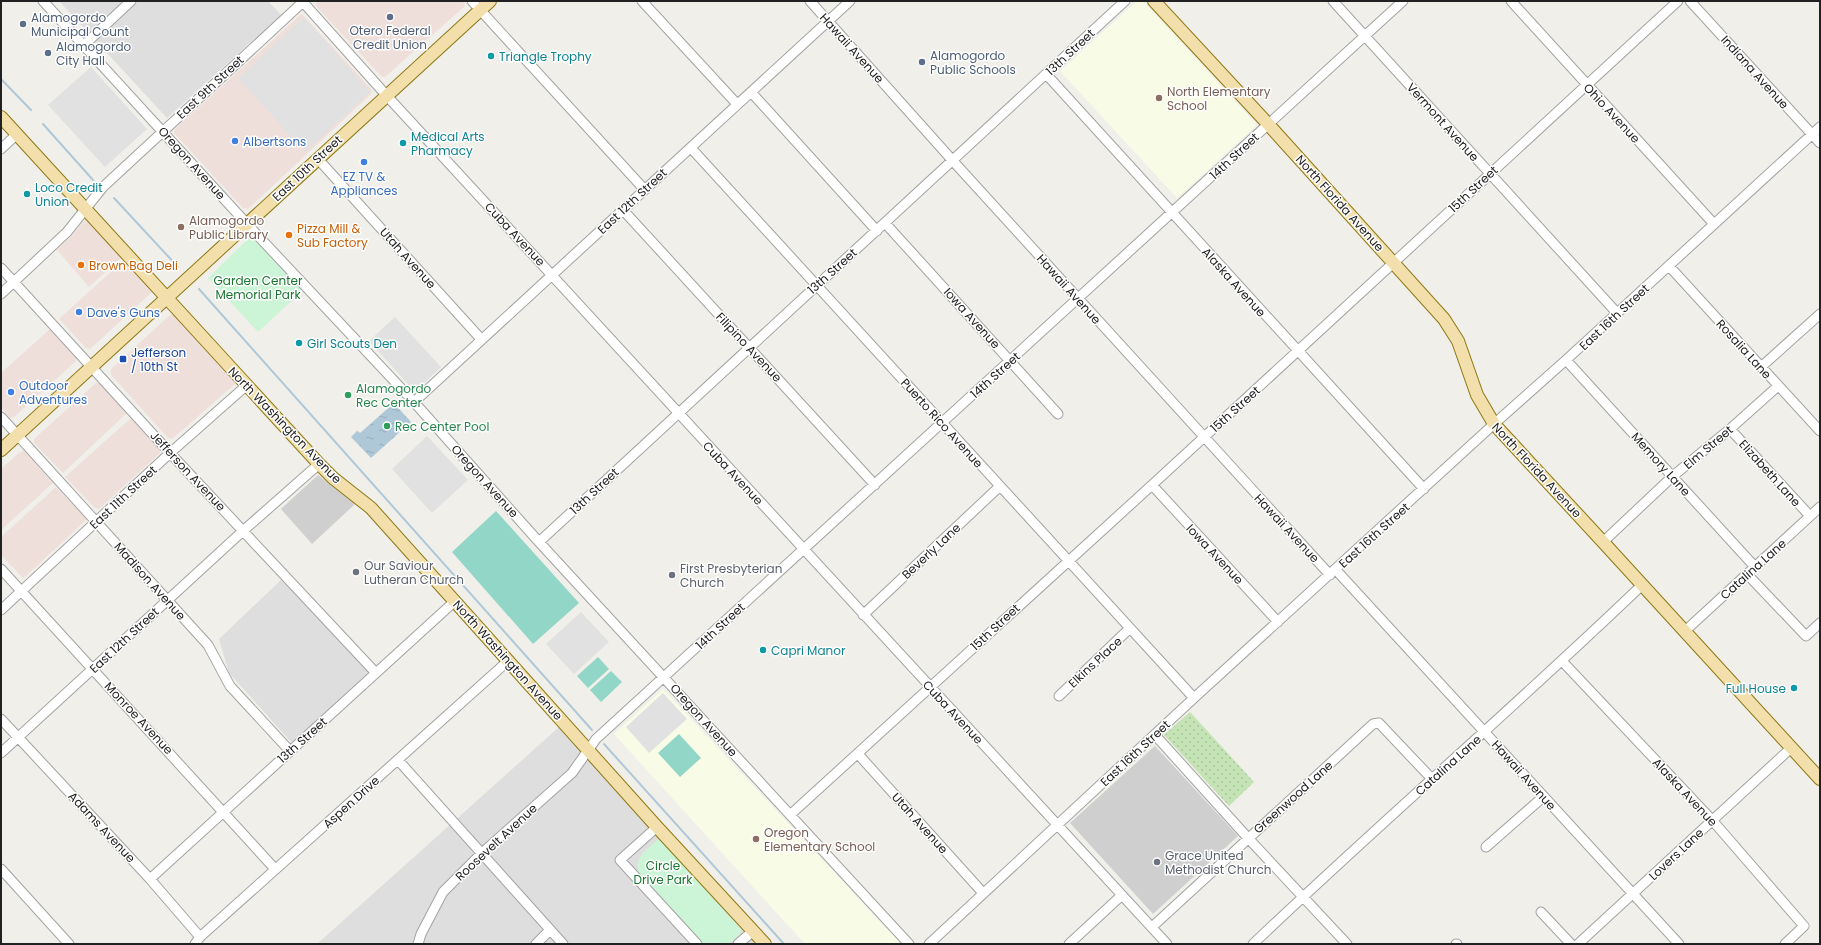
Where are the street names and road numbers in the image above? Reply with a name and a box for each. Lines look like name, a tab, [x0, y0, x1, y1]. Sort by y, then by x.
street label: Hawaii Avenue	[816, 9, 888, 87]
street label: 13th Street	[1042, 25, 1098, 79]
street label: Indiana Avenue	[1717, 31, 1793, 113]
street label: East 9th Street	[173, 51, 247, 123]
street label: Vermont Avenue	[1403, 79, 1483, 165]
street label: Ohio Avenue	[1580, 79, 1644, 147]
street label: Oregon Avenue	[155, 123, 229, 203]
street label: 14th Street	[1206, 129, 1262, 183]
street label: East 10th Street	[268, 131, 346, 205]
street label: North Florida Avenue	[1292, 151, 1388, 255]
street label: 15th Street	[1445, 162, 1501, 216]
street label: East 12th Street	[594, 164, 670, 238]
street label: Cuba Avenue	[481, 198, 549, 270]
street label: Utah Avenue	[376, 224, 440, 292]
street label: 13th Street	[804, 244, 860, 298]
street label: Alaska Avenue	[1198, 244, 1270, 320]
street label: Hawaii Avenue	[1033, 250, 1105, 328]
street label: East 16th Street	[1575, 280, 1653, 354]
street label: Iowa Avenue	[940, 284, 1004, 352]
street label: Filipino Avenue	[712, 308, 786, 386]
street label: Rosalia Lane	[1713, 315, 1775, 383]
street label: 14th Street	[966, 348, 1024, 402]
street label: North Washington Avenue	[225, 363, 345, 487]
street label: Puerto Rico Avenue	[897, 374, 987, 472]
street label: 15th Street	[1206, 382, 1264, 436]
street label: North Florida Avenue	[1488, 419, 1586, 521]
street label: Elm Street	[1680, 421, 1736, 473]
street label: Jefferson Avenue	[146, 427, 230, 515]
street label: Memory Lane	[1628, 428, 1694, 500]
street label: Elizabeth Lane	[1735, 436, 1805, 510]
street label: Cuba Avenue	[699, 437, 767, 509]
street label: Oregon Avenue	[448, 441, 522, 521]
street label: East 11th Street	[86, 461, 160, 533]
street label: 13th Street	[566, 464, 622, 518]
street label: Hawaii Avenue	[1251, 490, 1323, 566]
street label: East 16th Street	[1335, 499, 1413, 571]
street label: Beverly Lane	[898, 519, 964, 583]
street label: Iowa Avenue	[1183, 520, 1247, 588]
street label: Catalina Lane	[1716, 535, 1790, 603]
street label: Madison Avenue	[110, 538, 190, 624]
street label: North Washington Avenue	[449, 596, 567, 724]
street label: 14th Street	[692, 599, 748, 653]
street label: 15th Street	[967, 600, 1023, 654]
street label: East 12th Street	[86, 603, 162, 677]
street label: Elkins Place	[1064, 633, 1126, 691]
street label: Cuba Avenue	[919, 676, 987, 748]
street label: Monroe Avenue	[101, 678, 177, 758]
street label: Oregon Avenue	[667, 680, 741, 760]
street label: 13th Street	[274, 713, 330, 767]
street label: East 16th Street	[1096, 716, 1174, 790]
street label: Catalina Lane	[1411, 731, 1485, 799]
street label: Hawaii Avenue	[1488, 736, 1560, 814]
street label: Alaska Avenue	[1649, 754, 1721, 830]
street label: Greenwood Lane	[1250, 757, 1336, 837]
street label: Aspen Drive	[319, 772, 383, 832]
street label: Adams Avenue	[65, 788, 139, 866]
street label: Utah Avenue	[888, 789, 952, 857]
street label: Roosevelt Avenue	[451, 800, 541, 884]
street label: Lovers Lane	[1645, 824, 1707, 884]

